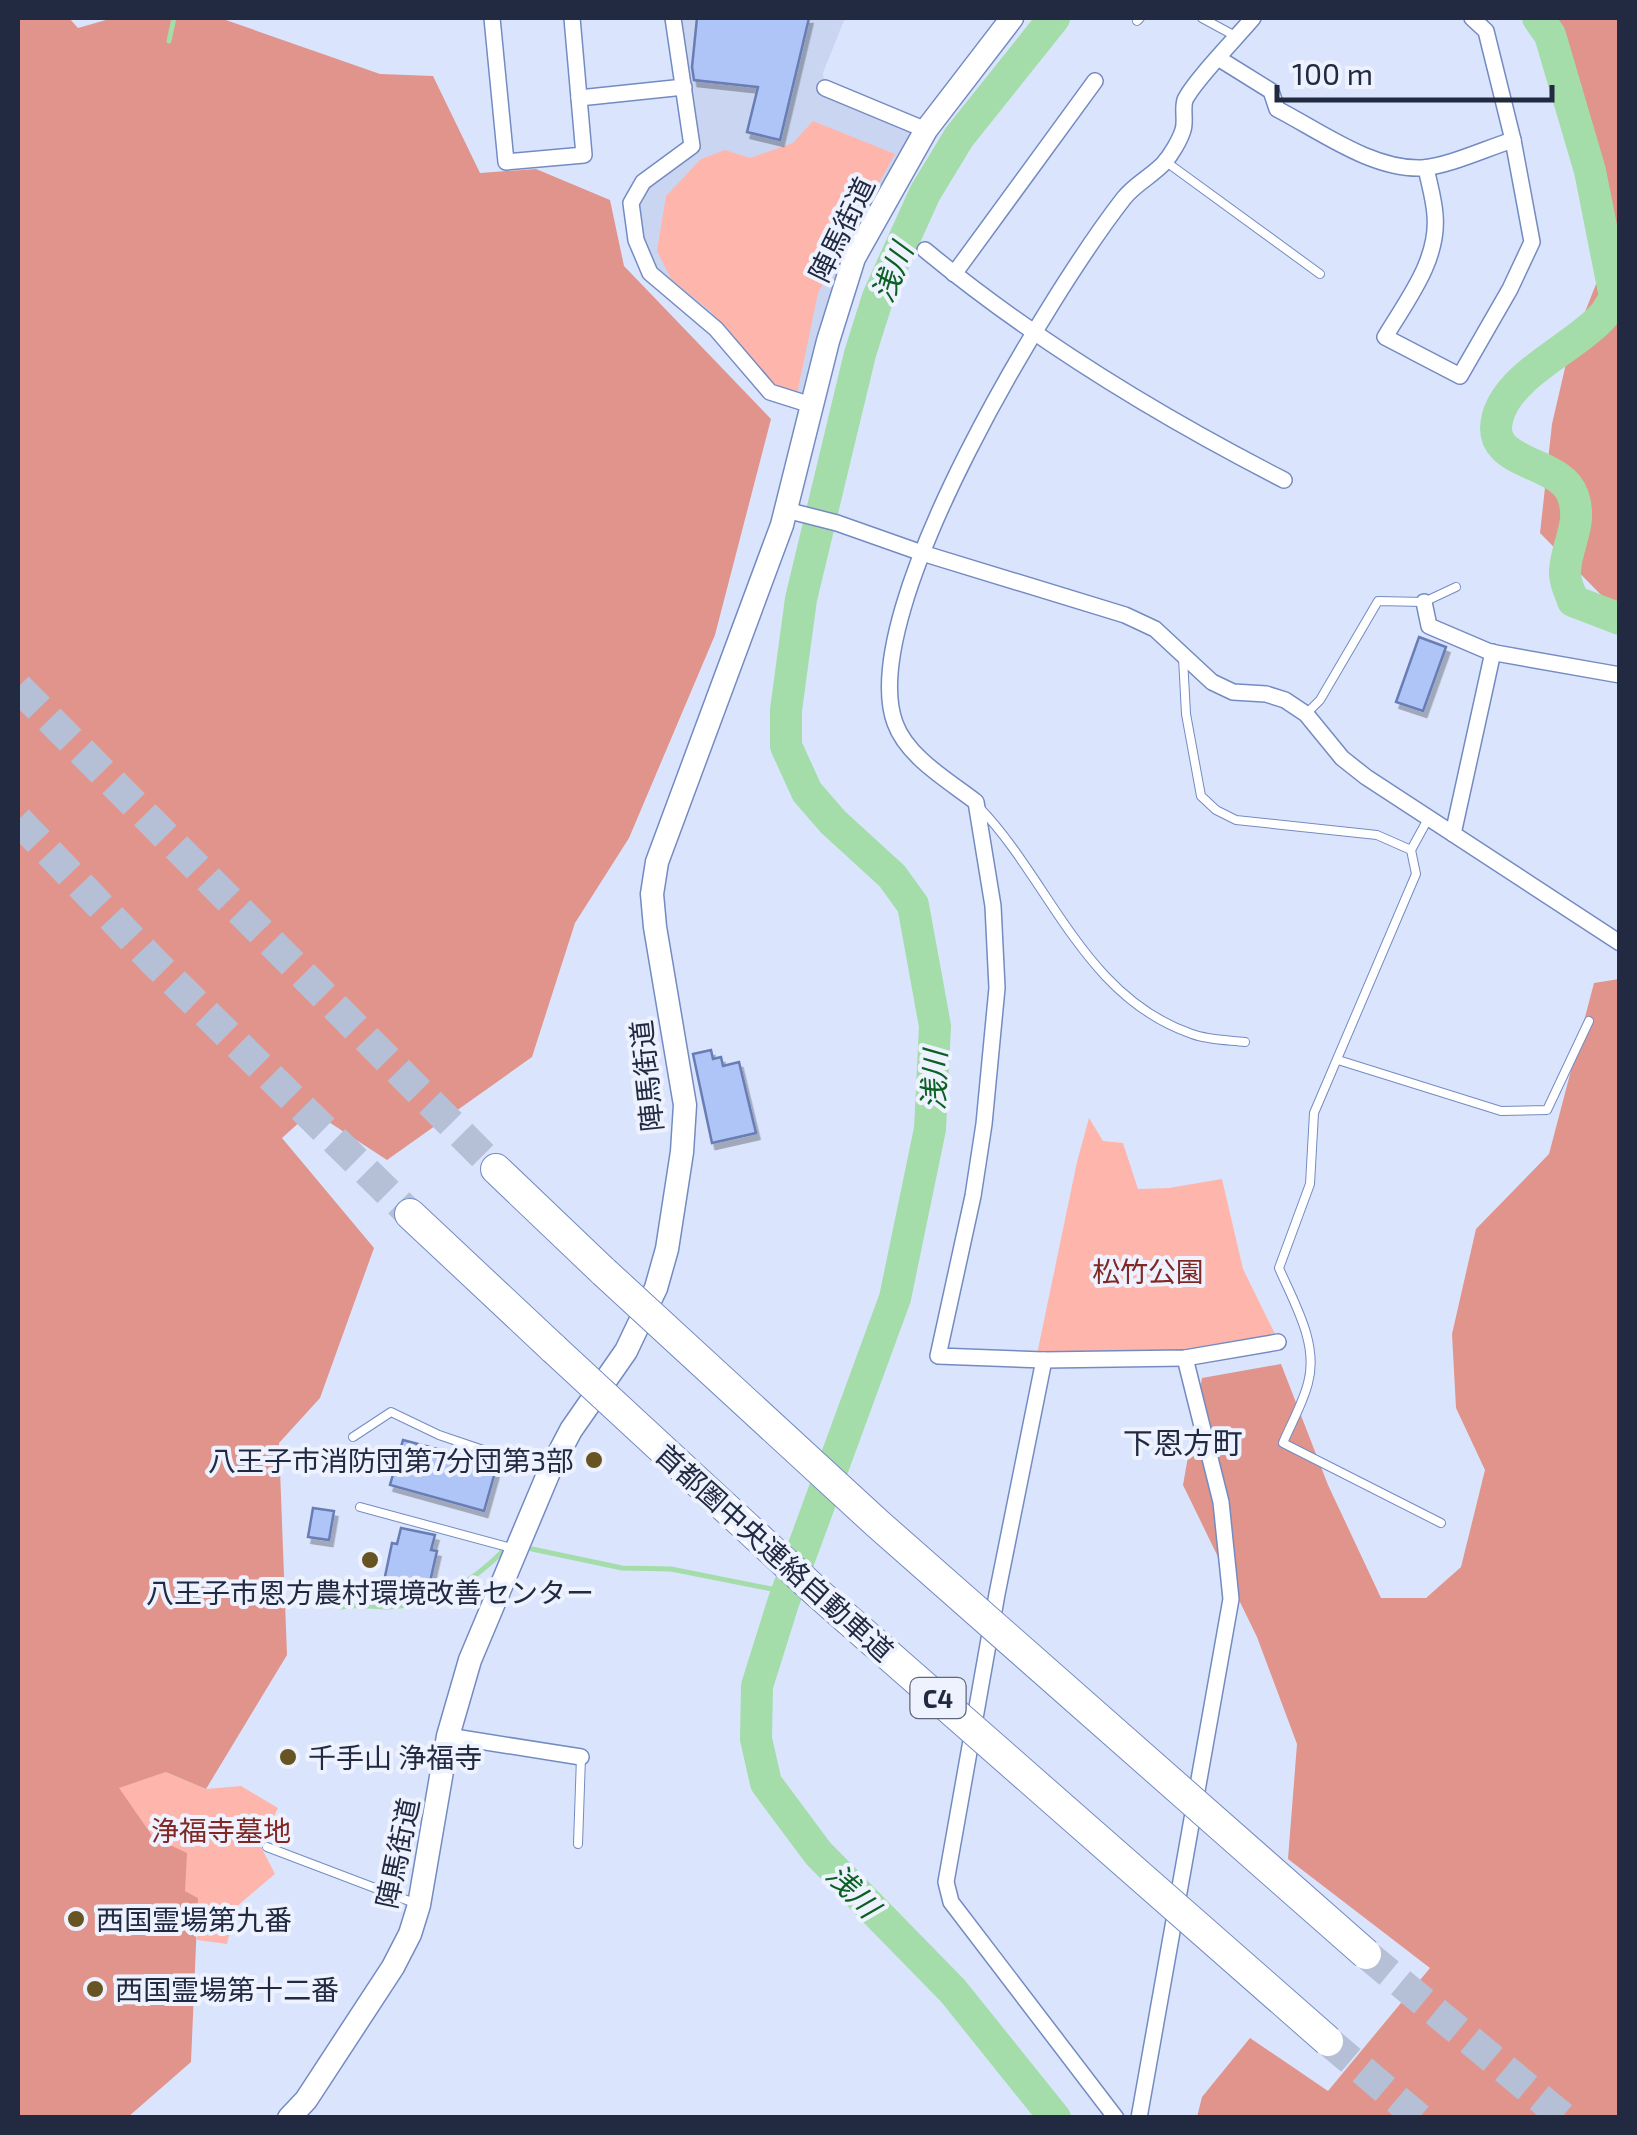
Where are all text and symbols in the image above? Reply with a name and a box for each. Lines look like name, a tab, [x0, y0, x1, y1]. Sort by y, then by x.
scale bar	[1277, 40, 1552, 102]
text: 100 m	[1292, 55, 1373, 91]
street label: 陣馬街道	[801, 171, 881, 287]
water label: 浅川	[863, 235, 920, 307]
street label: 陣馬街道	[623, 1019, 669, 1133]
water label: 浅川	[914, 1046, 952, 1111]
park label: 松竹公園	[1092, 1254, 1204, 1288]
district label: 下恩方町	[1123, 1424, 1243, 1460]
street label: 首都圏中央連絡自動車道	[649, 1436, 901, 1668]
place label: 八王子市消防団第7分団第3部	[208, 1443, 574, 1477]
marker: 八王子市消防団第7分団第3部	[583, 1449, 605, 1471]
marker: 八王子市恩方農村環境改善センター	[359, 1549, 381, 1571]
place label: 八王子市恩方農村環境改善センター	[146, 1575, 594, 1609]
road number: C4	[910, 1678, 966, 1718]
place label: 千手山 浄福寺	[308, 1740, 482, 1774]
marker: 千手山 浄福寺	[277, 1746, 299, 1768]
street label: 陣馬街道	[369, 1795, 425, 1911]
park label: 浄福寺墓地	[151, 1813, 291, 1847]
water label: 浅川	[820, 1856, 890, 1926]
place label: 西国霊場第九番	[96, 1902, 292, 1936]
marker: 西国霊場第九番	[65, 1908, 87, 1930]
place label: 西国霊場第十二番	[115, 1972, 339, 2006]
marker: 西国霊場第十二番	[84, 1978, 106, 2000]

